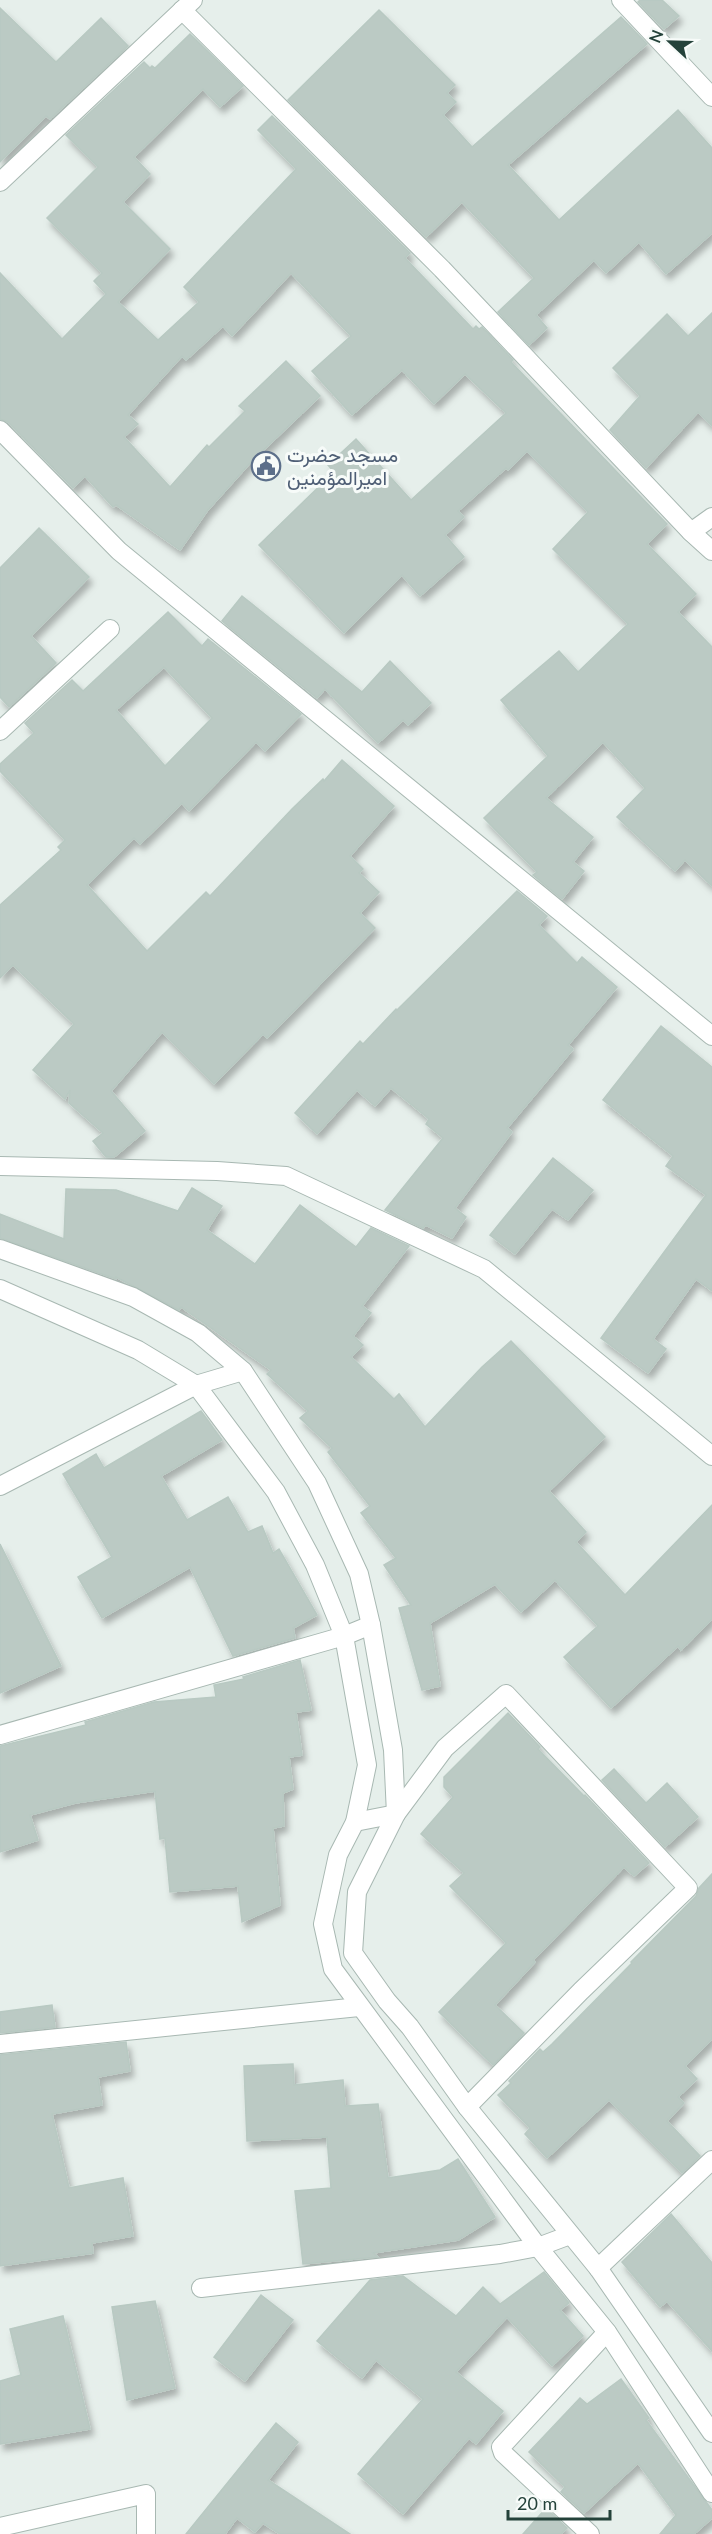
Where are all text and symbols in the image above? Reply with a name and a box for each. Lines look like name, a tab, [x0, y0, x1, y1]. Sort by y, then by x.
north arrow	[640, 12, 700, 72]
text: N	[645, 27, 667, 45]
place label: مسجد حضرت امیرالمؤمنین	[287, 442, 398, 491]
public building icon: مسجد حضرت امیرالمؤمنین	[250, 450, 282, 482]
scale bar	[508, 2483, 610, 2521]
text: 20 m	[517, 2492, 557, 2514]

